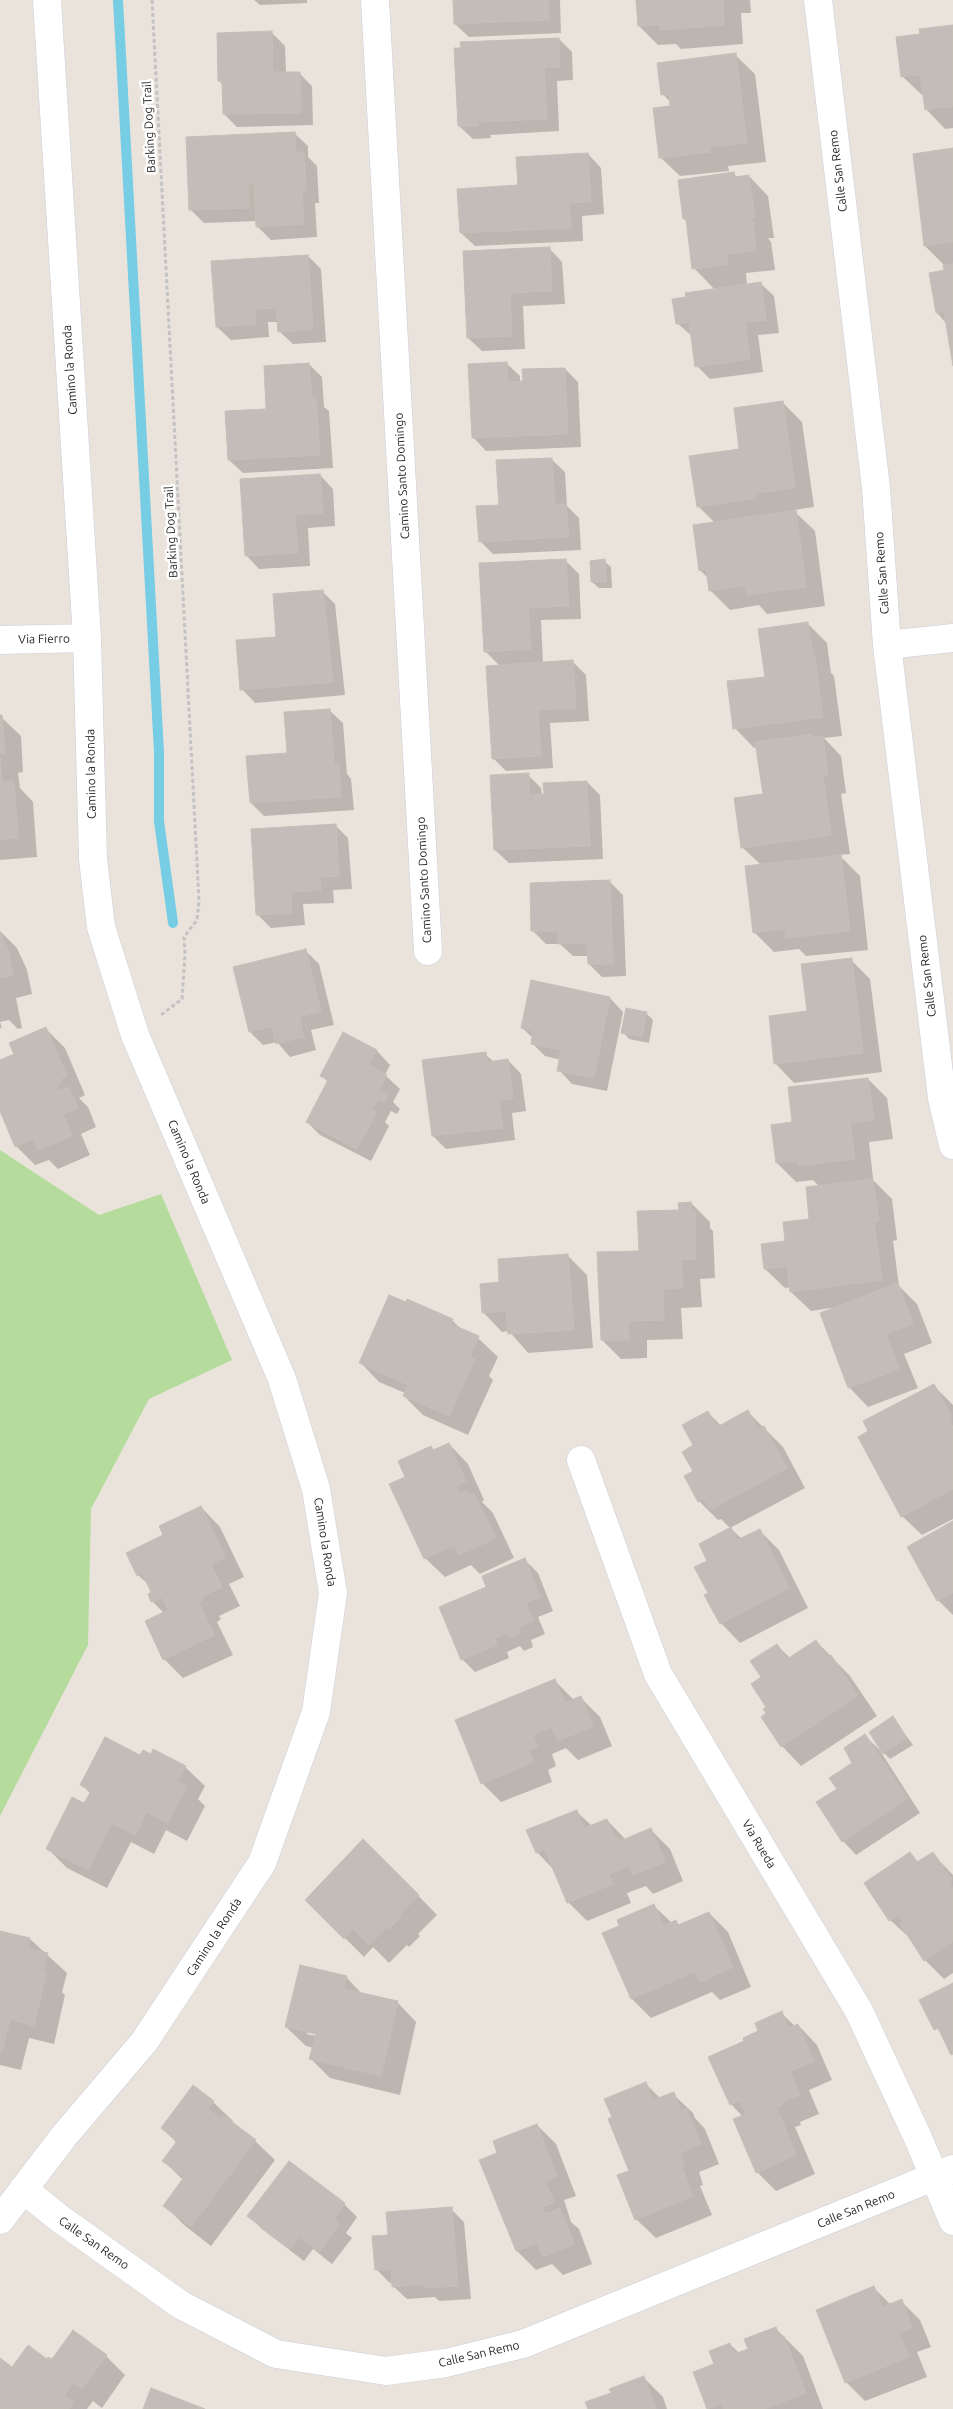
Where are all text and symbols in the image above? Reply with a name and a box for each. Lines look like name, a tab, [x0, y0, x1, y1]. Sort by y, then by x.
street label: Barking Dog Trail	[139, 81, 159, 173]
street label: Calle San Remo	[826, 129, 850, 213]
street label: Camino la Ronda	[60, 325, 80, 415]
street label: Camino Santo Domingo	[391, 412, 413, 540]
street label: Barking Dog Trail	[161, 486, 181, 578]
street label: Calle San Remo	[872, 531, 892, 615]
street label: Via Fierro	[18, 631, 70, 647]
street label: Camino la Ronda	[83, 729, 99, 819]
street label: Camino Santo Domingo	[413, 816, 435, 944]
street label: Calle San Remo	[915, 934, 939, 1018]
street label: Camino la Ronda	[165, 1118, 213, 1206]
street label: Camino la Ronda	[311, 1496, 339, 1588]
street label: Via Rueda	[739, 1817, 779, 1871]
street label: Camino la Ronda	[183, 1895, 245, 1979]
street label: Calle San Remo	[815, 2187, 897, 2231]
street label: Calle San Remo	[56, 2213, 132, 2273]
street label: Calle San Remo	[437, 2338, 521, 2370]

